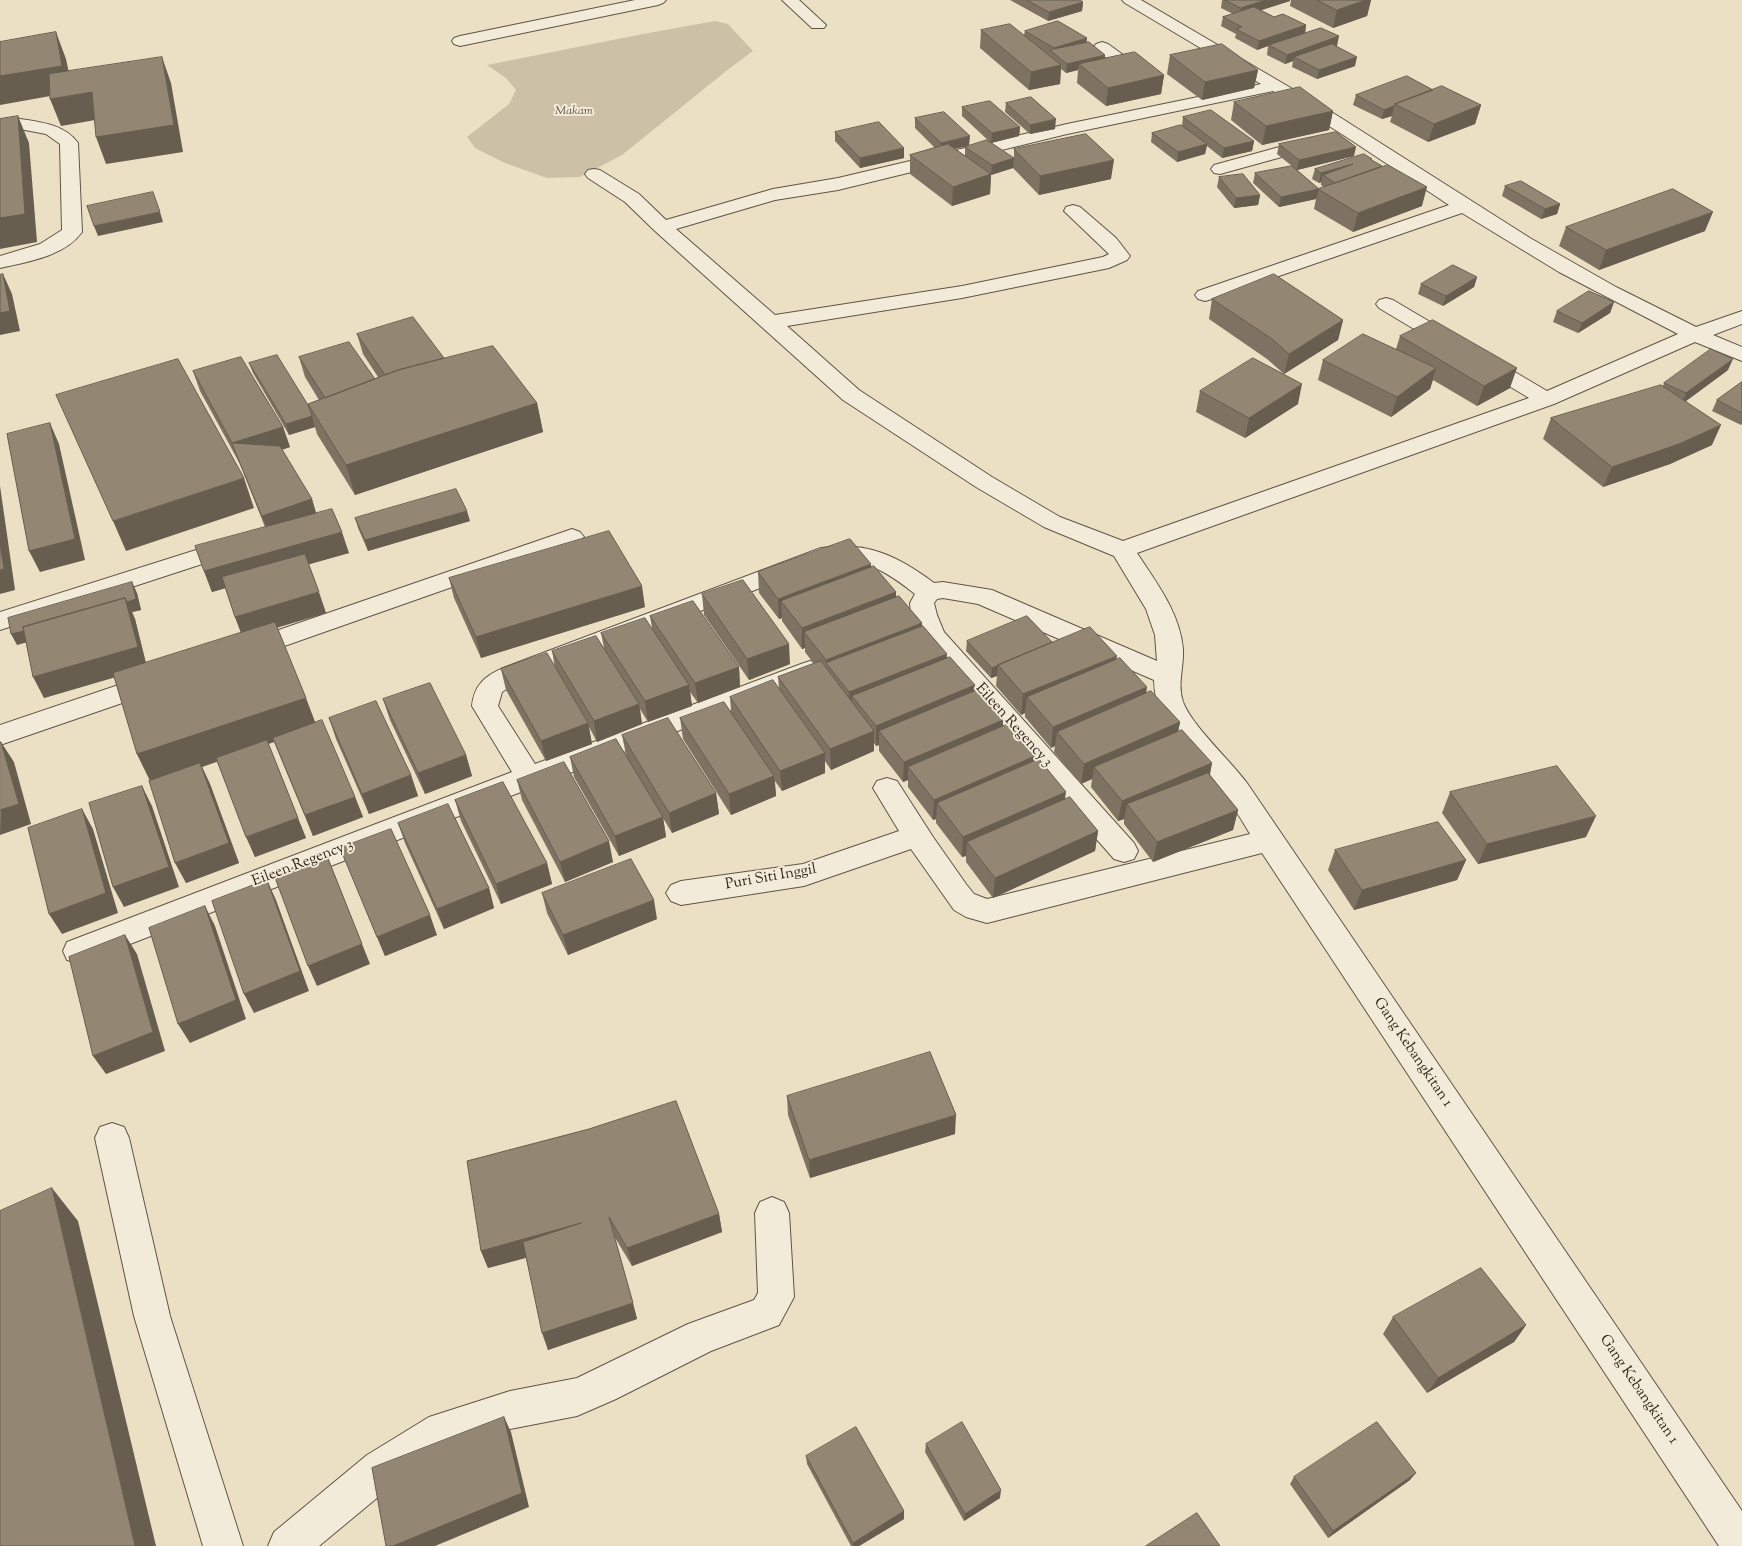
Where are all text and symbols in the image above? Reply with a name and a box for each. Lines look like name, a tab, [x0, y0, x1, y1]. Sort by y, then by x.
park label: Makam	[555, 105, 593, 119]
street label: Eileen Regency 3	[971, 680, 1055, 772]
street label: Eileen Regency 3	[250, 836, 356, 892]
street label: Puri Siti Inggil	[724, 861, 818, 895]
street label: Gang Kebangkitan 1	[1369, 995, 1455, 1111]
street label: Gang Kebangkitan 1	[1595, 1332, 1681, 1448]

